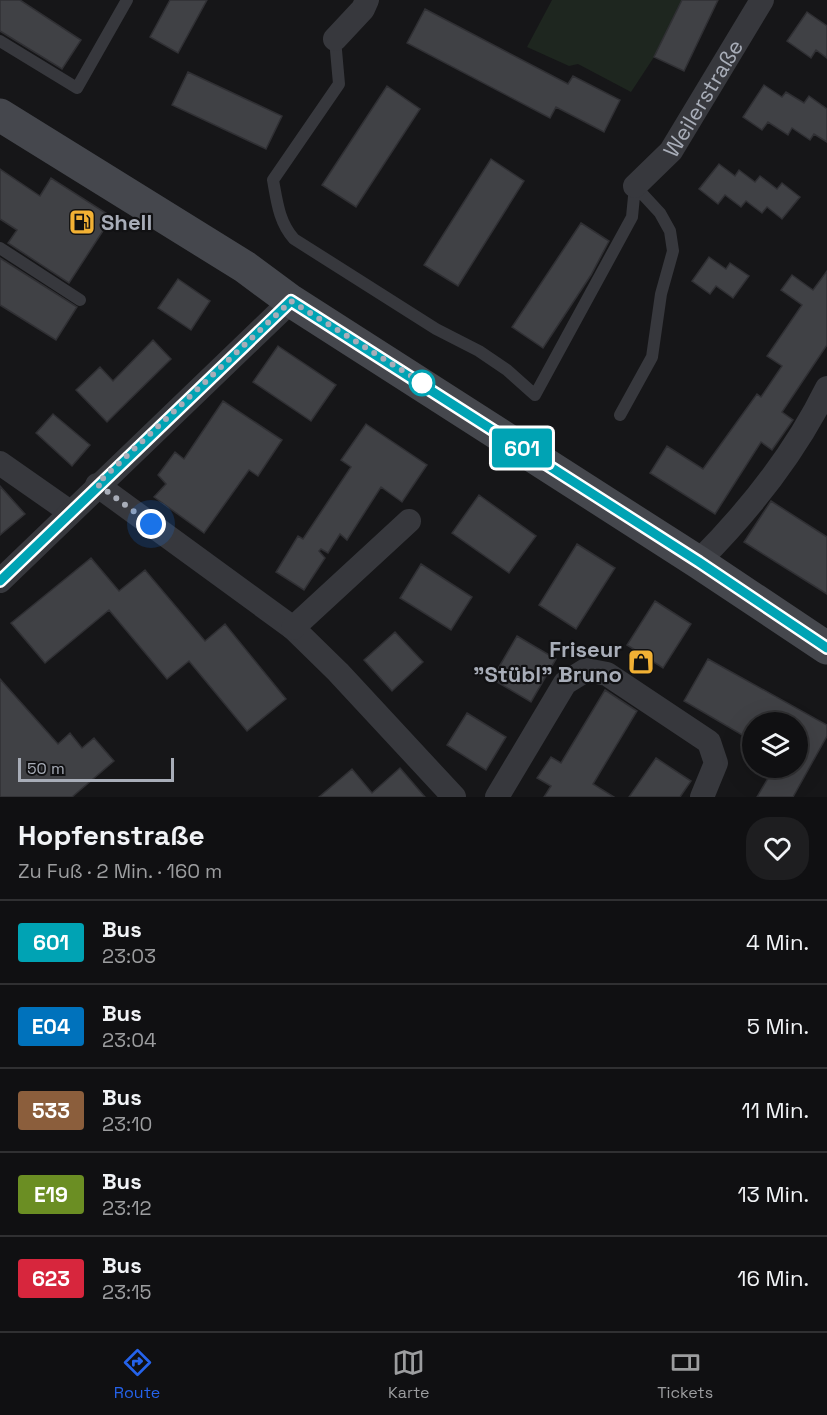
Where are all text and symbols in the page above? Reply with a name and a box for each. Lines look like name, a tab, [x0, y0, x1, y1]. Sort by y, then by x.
street label: Weilerstraße	[657, 34, 749, 162]
fuel station icon: Shell	[67, 207, 97, 237]
place label: Shell	[101, 208, 152, 236]
unlabelled marker	[409, 370, 435, 396]
line badge: 601	[488, 428, 556, 468]
text: 601	[504, 435, 540, 462]
your location	[136, 509, 166, 539]
place label: Friseur "Stübl" Bruno	[473, 635, 622, 688]
shop icon: Friseur "Stübl" Bruno	[626, 647, 656, 677]
map controls	[742, 712, 808, 778]
button: layers	[742, 712, 808, 778]
scale bar	[18, 755, 174, 782]
text: 50 m	[27, 758, 65, 779]
text: Hopfenstraße	[18, 817, 205, 853]
button: heart	[746, 817, 809, 880]
text: Zu Fuß · 2 Min. · 160 m	[18, 858, 222, 884]
text: Bus	[102, 915, 142, 943]
text: 4 Min.	[746, 928, 809, 956]
text: 601	[33, 929, 69, 956]
text: 23:03	[102, 943, 156, 969]
text: Bus	[102, 999, 142, 1027]
text: 5 Min.	[747, 1012, 809, 1040]
text: E04	[32, 1013, 70, 1040]
text: 23:04	[102, 1027, 156, 1053]
text: Bus	[102, 1083, 142, 1111]
text: 11 Min.	[741, 1096, 809, 1124]
text: 533	[32, 1097, 70, 1124]
text: 23:10	[102, 1111, 152, 1137]
text: Bus	[102, 1167, 142, 1195]
text: 13 Min.	[737, 1180, 809, 1208]
text: E19	[34, 1181, 68, 1208]
text: 23:12	[102, 1195, 152, 1221]
text: Bus	[102, 1251, 142, 1279]
text: 16 Min.	[737, 1264, 809, 1292]
text: 623	[32, 1265, 70, 1292]
text: 23:15	[102, 1279, 151, 1305]
tab: Route	[114, 1346, 160, 1403]
tab: Karte	[388, 1346, 429, 1403]
tab: Tickets	[657, 1346, 713, 1403]

